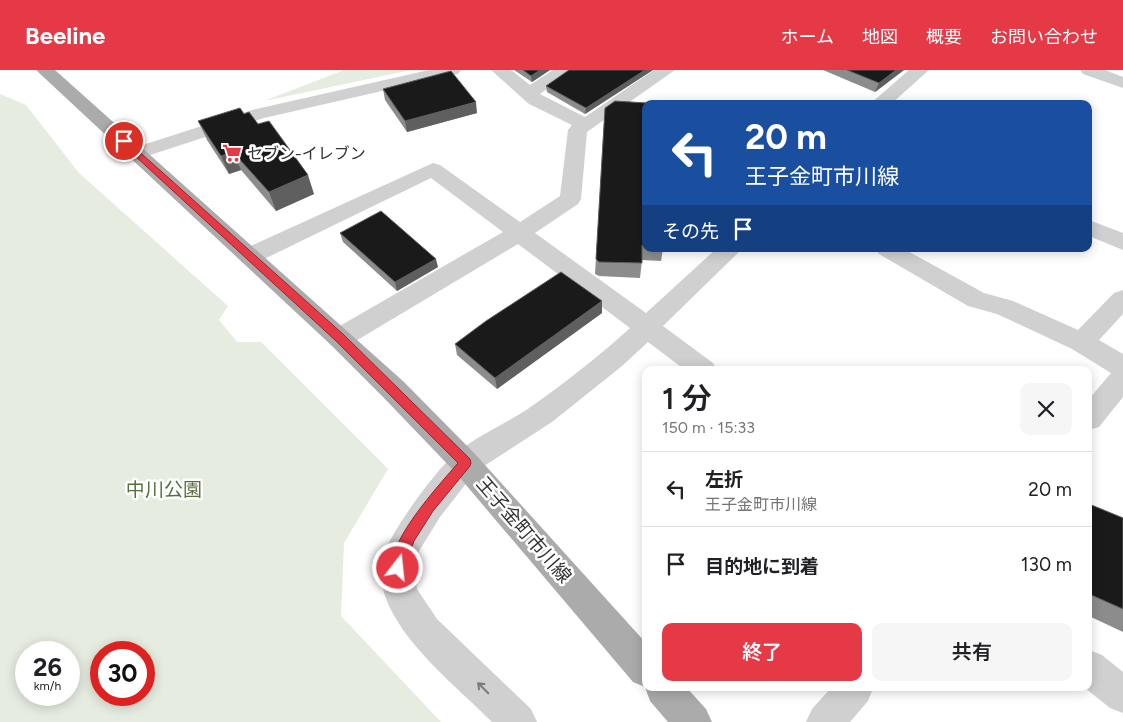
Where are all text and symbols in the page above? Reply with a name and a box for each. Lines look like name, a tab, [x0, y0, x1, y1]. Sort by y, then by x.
text: Beeline	[25, 21, 105, 50]
text: ホーム	[781, 26, 834, 48]
text: 地図	[862, 26, 898, 48]
text: 概要	[926, 26, 962, 48]
text: お問い合わせ	[990, 26, 1098, 48]
text: 20 m	[745, 116, 827, 158]
pin	[103, 120, 145, 162]
icon: left	[662, 120, 727, 185]
icon: arrive	[110, 127, 138, 155]
supermarket icon: セブン-イレブン	[221, 142, 243, 164]
place label: セブン-イレブン	[247, 144, 366, 163]
text: 王子金町市川線	[745, 163, 899, 190]
icon: arrive	[729, 215, 757, 243]
text: その先	[662, 220, 719, 243]
text: 1 分	[662, 380, 712, 417]
button: close	[1020, 383, 1072, 435]
text: 150 m · 15:33	[662, 418, 755, 437]
text: 左折	[705, 468, 743, 491]
street label: 王子金町市川線	[472, 472, 576, 588]
icon: left	[662, 475, 690, 503]
park label: 中川公園	[126, 478, 202, 501]
text: 20 m	[1028, 478, 1072, 501]
text: 王子金町市川線	[705, 495, 817, 514]
position arrow	[371, 541, 423, 593]
icon: arrive	[662, 550, 690, 578]
text: 130 m	[1021, 553, 1072, 576]
text: 目的地に到着	[705, 555, 819, 578]
button: 終了	[662, 623, 862, 681]
button: 共有	[872, 623, 1072, 681]
speed limit sign: 30	[90, 641, 155, 706]
text: 26	[33, 652, 62, 682]
text: km/h	[34, 679, 61, 693]
one-way arrow	[476, 682, 489, 694]

